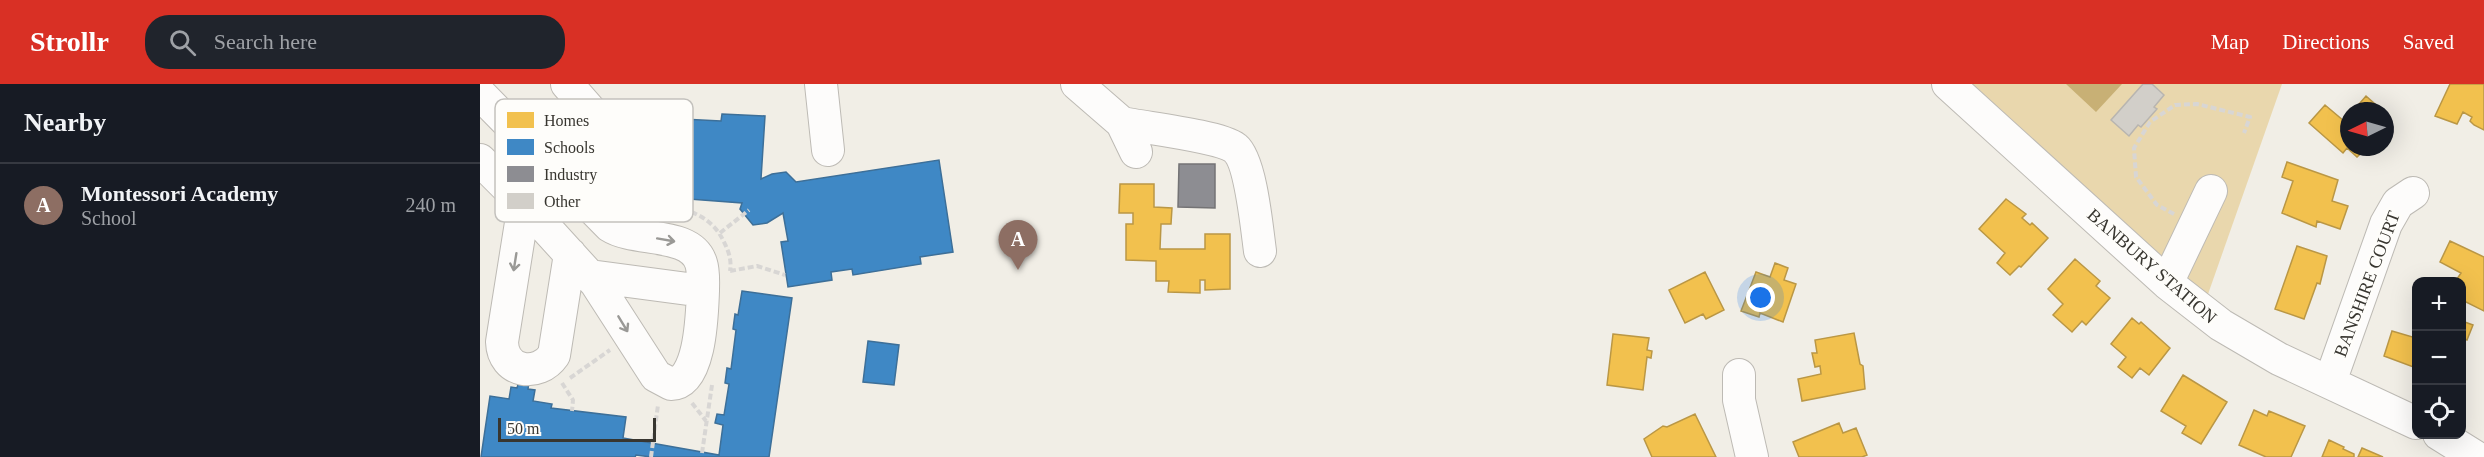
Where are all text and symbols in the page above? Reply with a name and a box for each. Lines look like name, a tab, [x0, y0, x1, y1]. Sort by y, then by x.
search box	[145, 15, 565, 69]
text: Strollr	[30, 26, 109, 57]
icon: search	[166, 26, 199, 59]
text: Search here	[214, 29, 317, 54]
text: Map	[2211, 30, 2249, 54]
text: Directions	[2282, 30, 2370, 54]
text: Saved	[2403, 30, 2454, 54]
legend	[495, 99, 693, 222]
north arrow	[2340, 102, 2394, 156]
text: Nearby	[24, 108, 106, 137]
text: Homes	[544, 112, 589, 129]
text: Schools	[544, 139, 595, 156]
text: Industry	[544, 166, 597, 184]
text: Montessori Academy	[81, 181, 278, 206]
text: Other	[544, 193, 581, 210]
text: A	[36, 194, 51, 216]
text: 240 m	[405, 194, 456, 216]
street label: BANBURY STATION	[2083, 205, 2221, 327]
text: School	[81, 207, 137, 229]
street label: BANSHIRE COURT	[2330, 208, 2404, 360]
pin: A	[998, 220, 1038, 270]
one-way arrow	[656, 235, 676, 246]
one-way arrow	[509, 252, 520, 272]
map controls	[2412, 277, 2466, 439]
button: +	[2412, 277, 2466, 331]
your location	[1746, 283, 1775, 312]
one-way arrow	[618, 315, 630, 332]
button: −	[2412, 331, 2466, 385]
button: locate	[2412, 385, 2466, 439]
scale bar	[498, 415, 656, 442]
text: 50 m	[507, 420, 539, 437]

